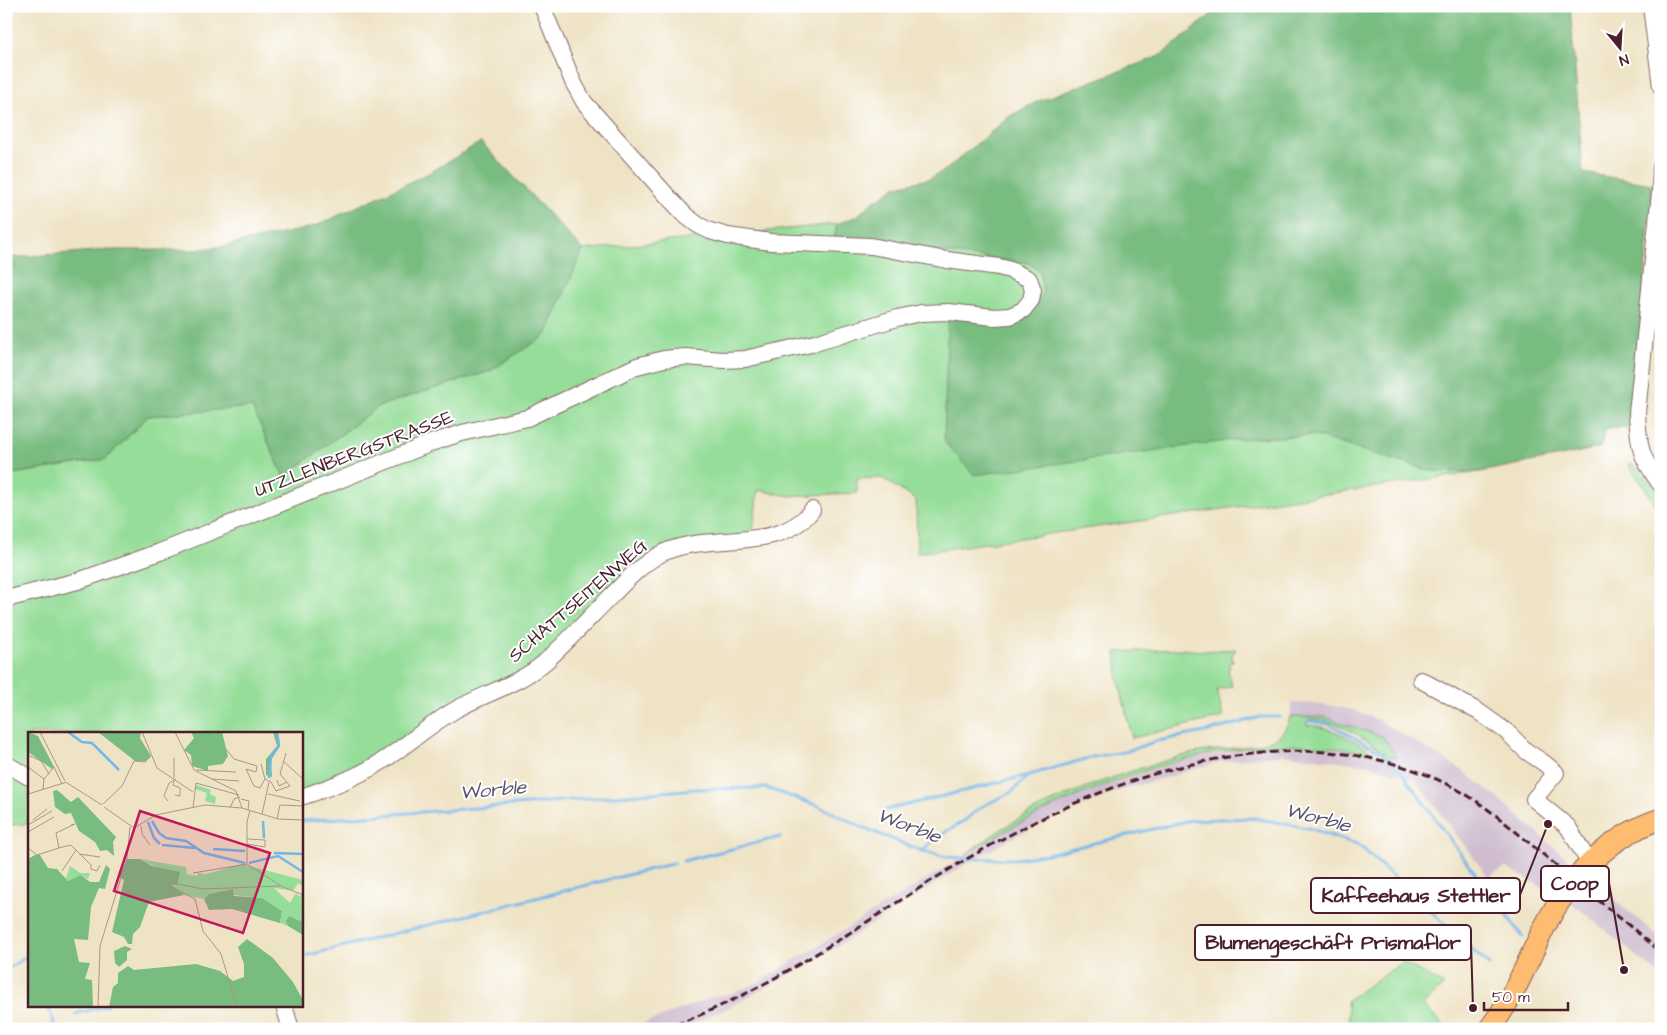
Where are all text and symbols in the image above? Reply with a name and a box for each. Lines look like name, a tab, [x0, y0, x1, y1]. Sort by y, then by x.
north arrow	[1594, 22, 1644, 72]
text: N	[1616, 49, 1631, 70]
street label: UTZLENBERGSTRASSE	[251, 404, 457, 504]
street label: SCHATTSEITENWEG	[502, 533, 654, 669]
inset map	[28, 732, 302, 1008]
water label: Worble	[459, 773, 528, 807]
water label: Worble	[1282, 796, 1355, 840]
water label: Worble	[873, 801, 946, 851]
callout: Coop	[1541, 866, 1609, 901]
text: Coop	[1551, 870, 1600, 898]
callout: Kaffeehaus Stettler	[1311, 878, 1520, 913]
text: Kaffeehaus Stettler	[1322, 882, 1511, 910]
callout: Blumengeschäft Prismaflor	[1195, 925, 1471, 960]
text: Blumengeschäft Prismaflor	[1205, 929, 1462, 958]
scale bar	[1484, 980, 1568, 1012]
text: 50 m	[1492, 987, 1530, 1008]

